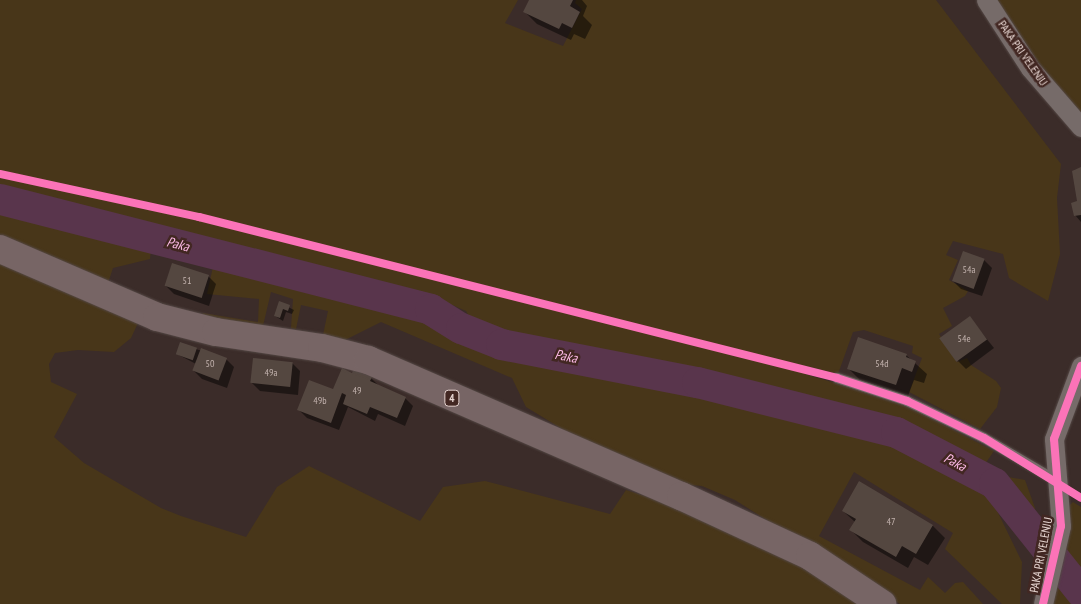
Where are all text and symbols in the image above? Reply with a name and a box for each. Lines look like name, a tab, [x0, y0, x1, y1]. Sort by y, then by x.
street label: PAKA PRI VELENJU	[995, 17, 1051, 89]
water label: Paka	[165, 233, 191, 255]
house number: 54a	[963, 264, 975, 276]
house number: 51	[183, 275, 191, 287]
house number: 54e	[957, 333, 971, 345]
water label: Paka	[553, 346, 579, 366]
house number: 50	[206, 358, 214, 370]
house number: 54d	[875, 358, 889, 370]
house number: 49a	[265, 367, 277, 379]
house number: 49	[353, 385, 361, 397]
road number: 4	[443, 389, 461, 406]
house number: 49b	[313, 395, 327, 407]
water label: Paka	[941, 449, 969, 475]
house number: 47	[887, 516, 895, 528]
street label: PAKA PRI VELENJU	[1027, 516, 1055, 594]

